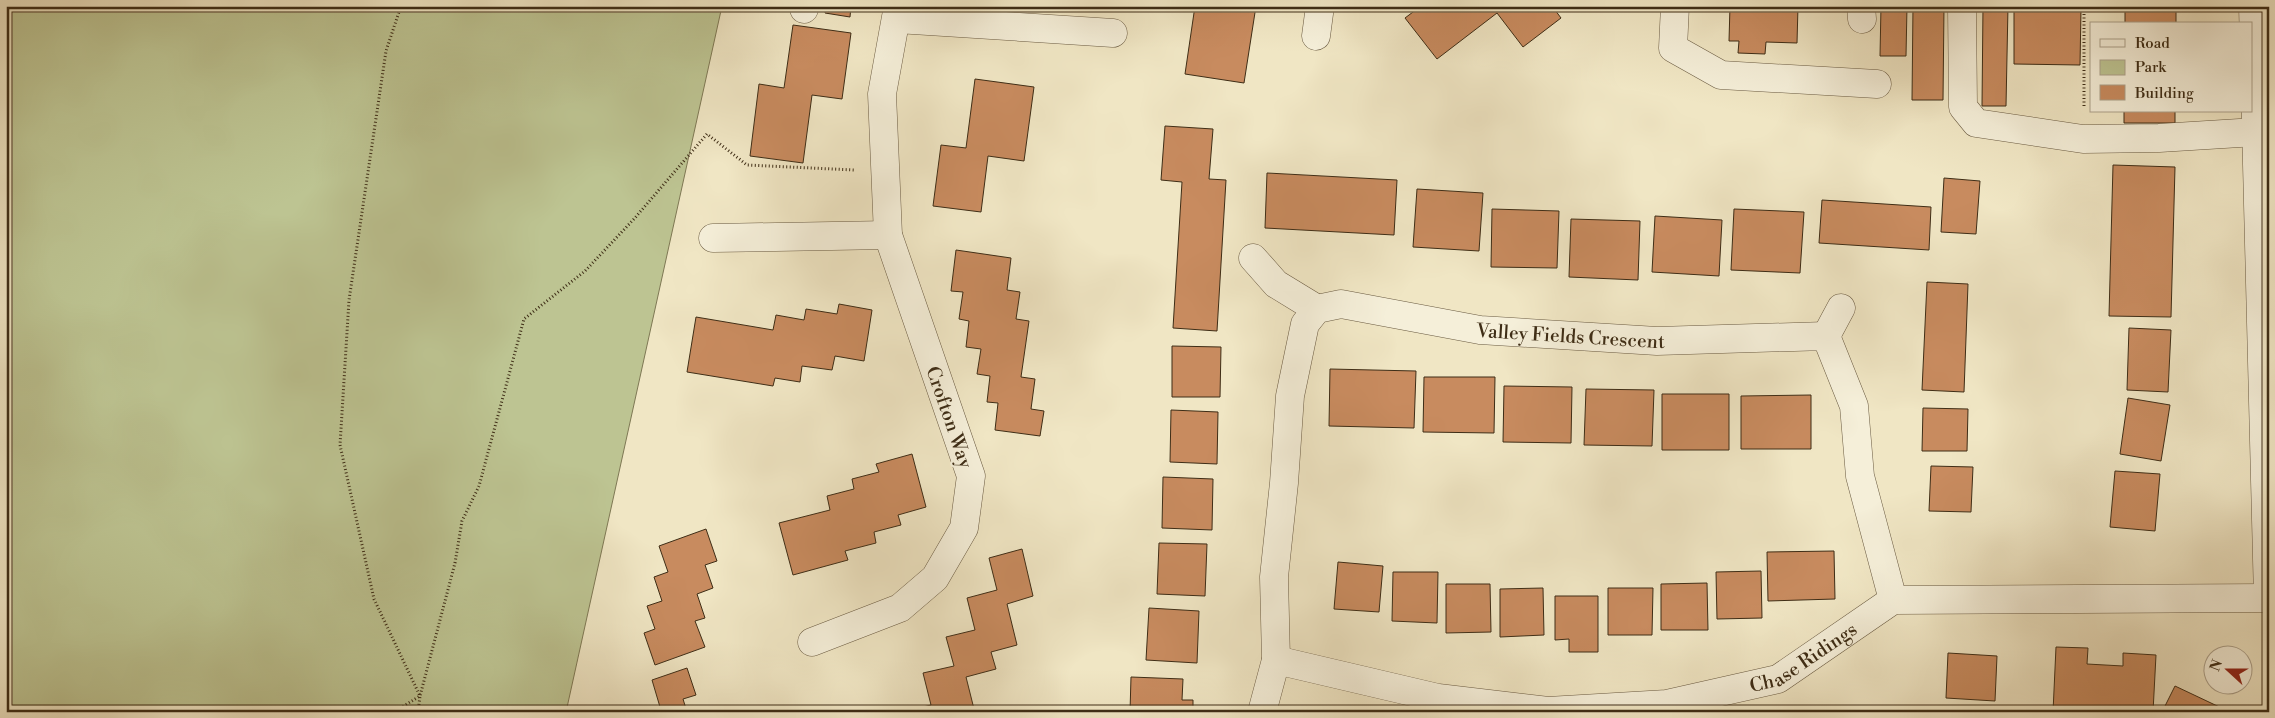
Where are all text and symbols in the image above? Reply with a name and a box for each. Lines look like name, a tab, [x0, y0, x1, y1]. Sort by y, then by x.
legend	[2090, 22, 2252, 112]
text: Road	[2135, 34, 2170, 53]
text: Park	[2135, 58, 2167, 77]
text: Building	[2134, 84, 2194, 103]
street label: Valley Fields Crescent	[1475, 319, 1665, 354]
street label: Crofton Way	[920, 363, 978, 472]
street label: Chase Ridings	[1747, 617, 1862, 698]
north arrow	[2202, 646, 2252, 696]
text: N	[2206, 657, 2227, 674]

